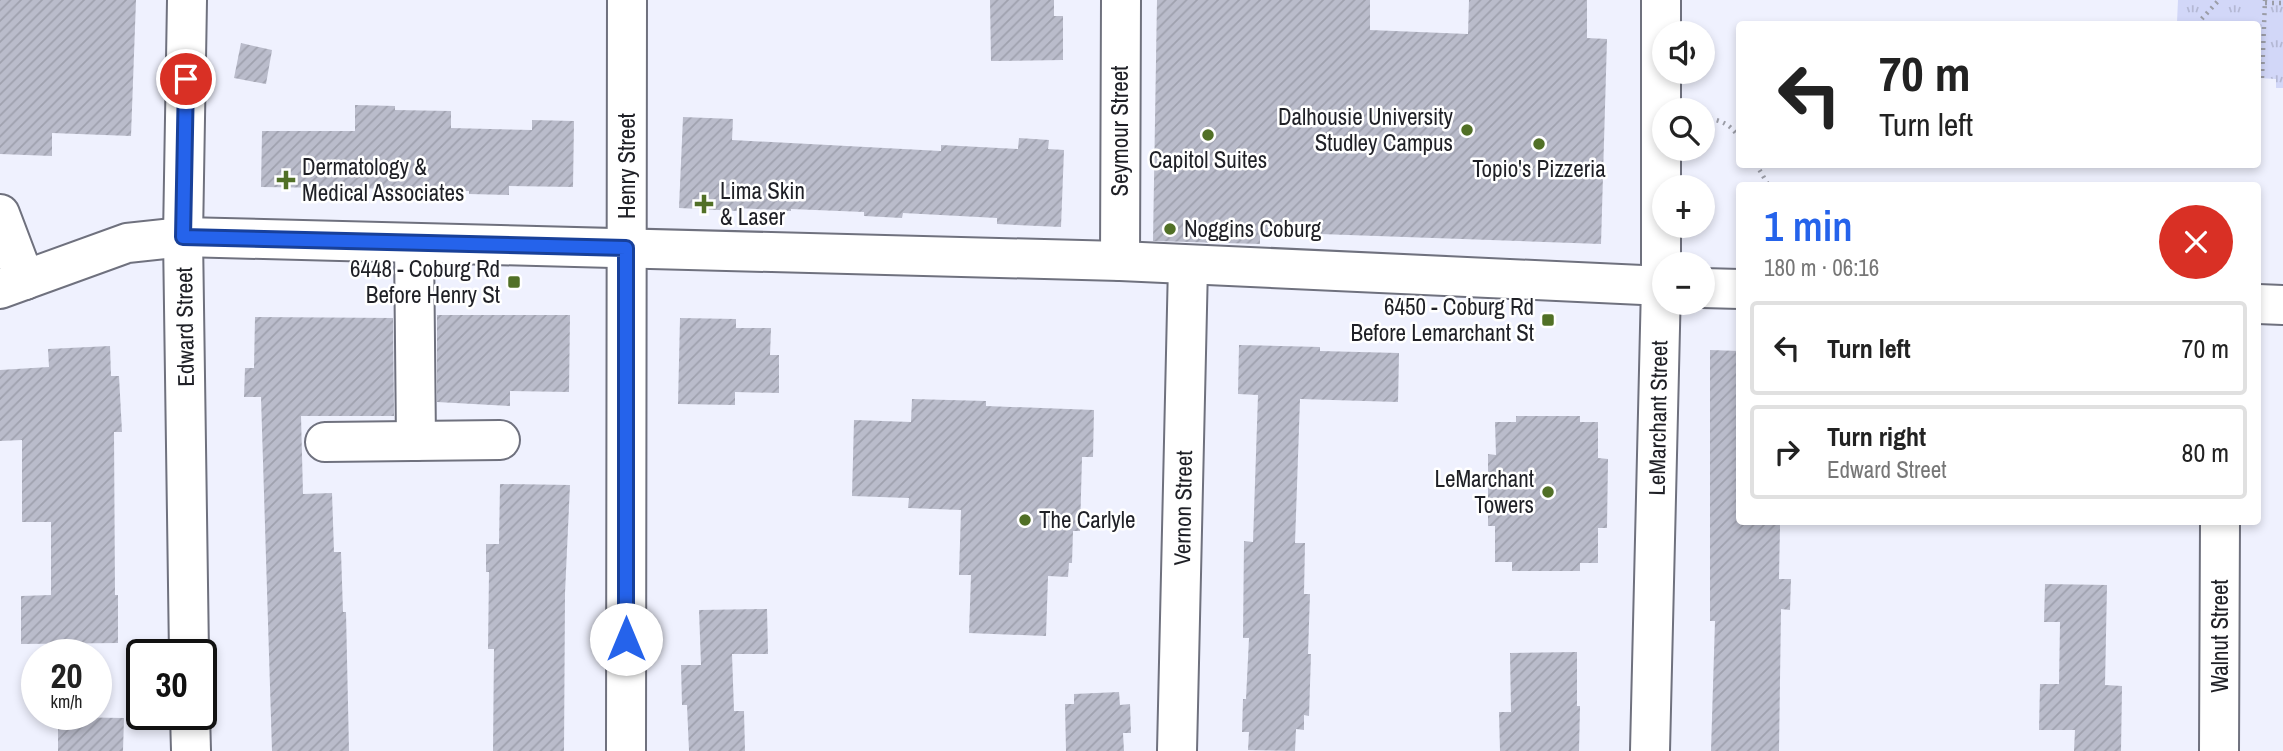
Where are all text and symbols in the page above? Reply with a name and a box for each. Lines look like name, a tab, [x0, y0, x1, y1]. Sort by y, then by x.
map controls	[1652, 21, 1715, 315]
button: sound	[1652, 21, 1715, 84]
text: 70 m	[1879, 40, 1971, 106]
pin	[156, 49, 216, 109]
icon: left	[1764, 49, 1855, 140]
icon: arrive	[167, 60, 205, 98]
street label: Seymour Street	[1104, 65, 1135, 197]
button: search	[1652, 98, 1715, 161]
place label: Dalhousie University Studley Campus	[1278, 101, 1454, 158]
text: Turn left	[1879, 103, 1973, 146]
street label: Henry Street	[611, 113, 642, 219]
marker: Dalhousie University Studley Campus	[1459, 122, 1475, 138]
marker: Capitol Suites	[1200, 127, 1216, 143]
marker: Topio's Pizzeria	[1531, 136, 1547, 152]
place label: Capitol Suites	[1149, 144, 1267, 175]
place label: Dermatology & Medical Associates	[302, 151, 465, 208]
place label: Topio's Pizzeria	[1472, 153, 1606, 184]
marker: Dermatology & Medical Associates	[276, 170, 296, 190]
place label: Lima Skin & Laser	[720, 175, 805, 232]
button: +	[1652, 175, 1715, 238]
marker: Lima Skin & Laser	[694, 194, 714, 214]
text: 1 min	[1764, 198, 1853, 254]
button: close	[2159, 205, 2233, 279]
place label: Noggins Coburg	[1184, 213, 1322, 244]
marker: Noggins Coburg	[1162, 221, 1178, 237]
button: −	[1652, 252, 1715, 315]
text: 180 m · 06:16	[1764, 252, 1879, 283]
place label: 6448 - Coburg Rd Before Henry St	[350, 253, 500, 310]
street label: Edward Street	[168, 267, 201, 387]
marker: 6448 - Coburg Rd Before Henry St	[506, 274, 522, 290]
place label: 6450 - Coburg Rd Before Lemarchant St	[1351, 291, 1534, 348]
marker: 6450 - Coburg Rd Before Lemarchant St	[1540, 312, 1556, 328]
icon: left	[1768, 329, 1806, 367]
text: Turn left	[1827, 331, 1911, 366]
text: 70 m	[2182, 331, 2229, 366]
street label: LeMarchant Street	[1641, 340, 1674, 496]
text: Turn right	[1827, 419, 1926, 454]
icon: right	[1768, 433, 1806, 471]
text: 80 m	[2182, 435, 2229, 470]
street label: Vernon Street	[1166, 450, 1199, 566]
text: Edward Street	[1827, 454, 1947, 485]
place label: LeMarchant Towers	[1434, 463, 1534, 520]
marker: LeMarchant Towers	[1540, 484, 1556, 500]
place label: The Carlyle	[1039, 504, 1135, 535]
marker: The Carlyle	[1017, 512, 1033, 528]
street label: Walnut Street	[2204, 579, 2235, 693]
position arrow	[589, 602, 663, 676]
speed limit sign: 30	[126, 639, 217, 730]
text: 20	[51, 652, 82, 699]
text: km/h	[51, 689, 83, 714]

